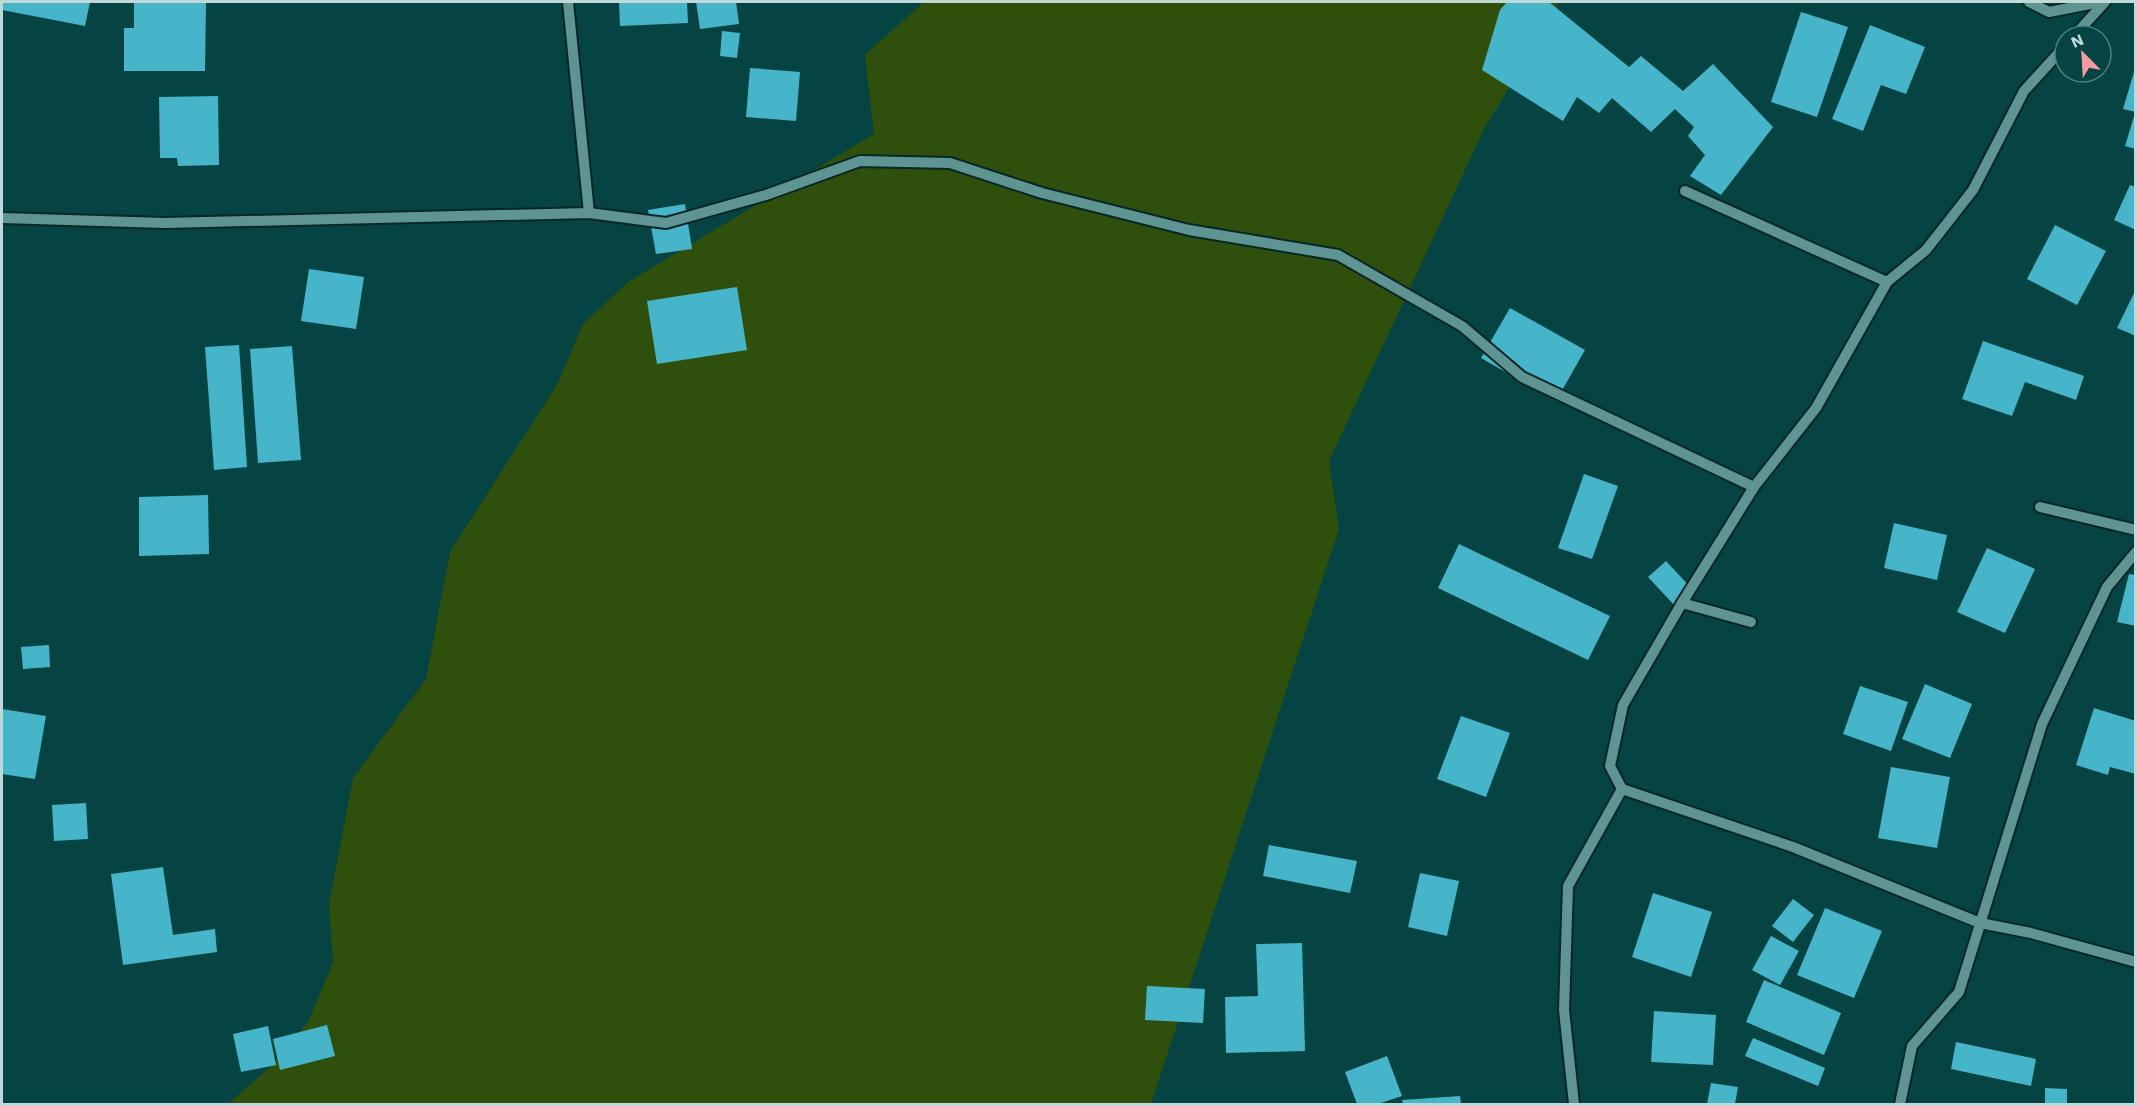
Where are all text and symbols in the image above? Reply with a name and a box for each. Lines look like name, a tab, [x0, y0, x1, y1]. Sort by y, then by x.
north arrow	[2053, 24, 2113, 84]
text: N	[2068, 30, 2086, 52]

